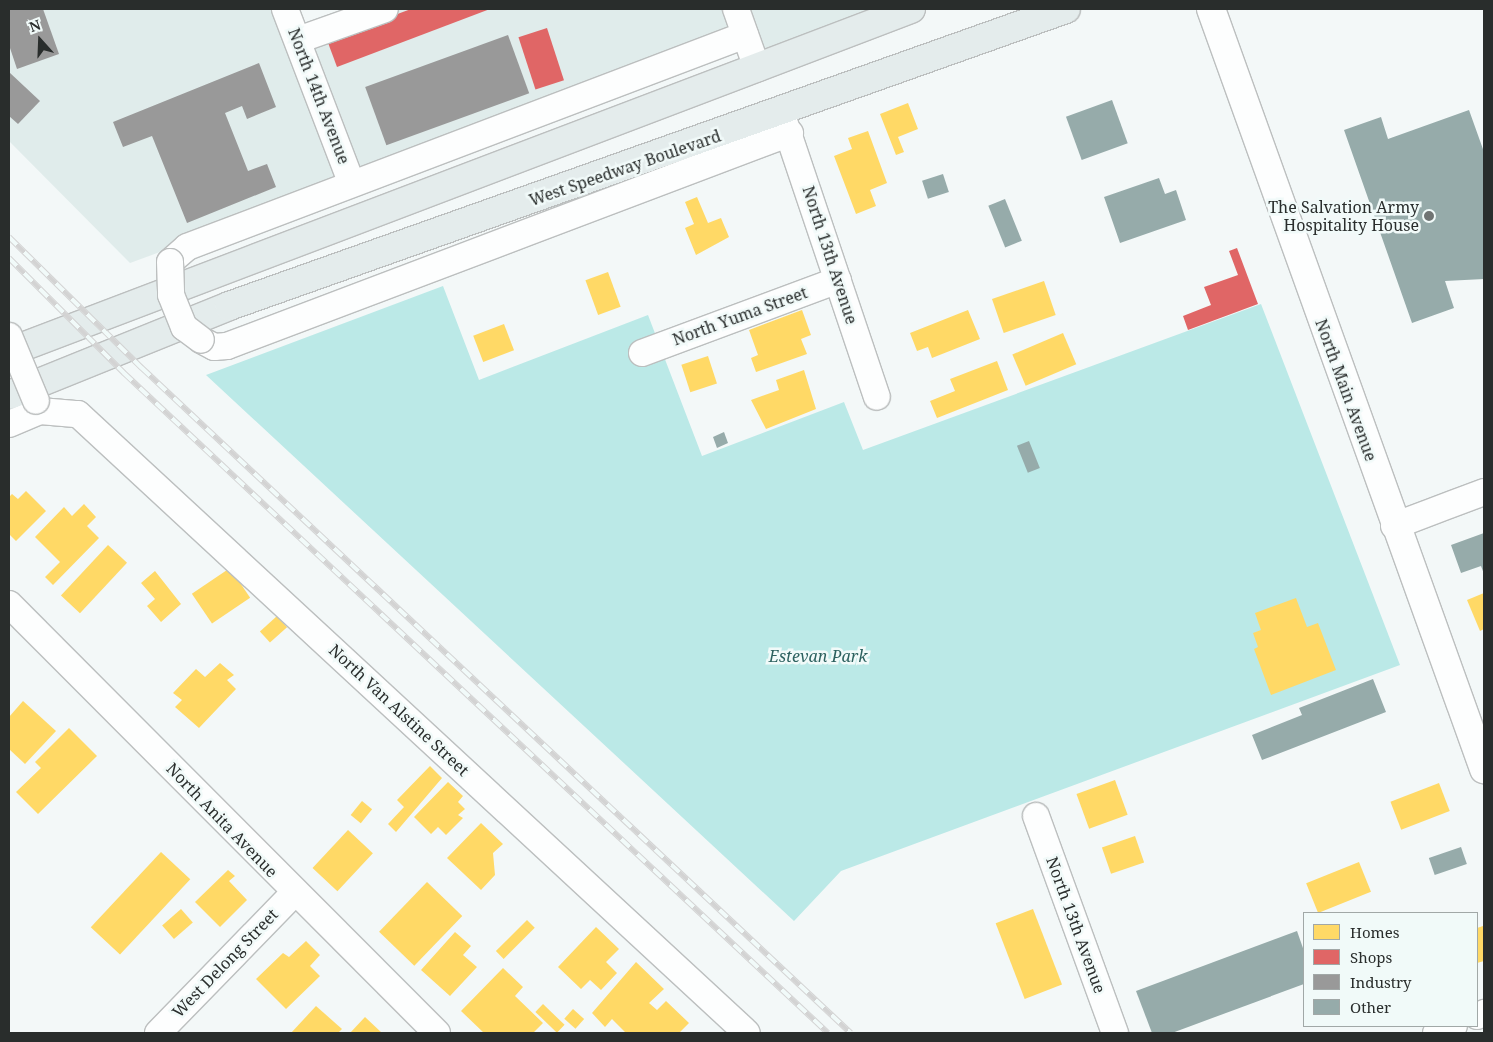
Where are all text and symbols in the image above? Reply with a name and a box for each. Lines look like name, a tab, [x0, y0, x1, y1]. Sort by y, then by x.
north arrow	[15, 15, 65, 65]
text: N	[26, 15, 43, 36]
street label: North 14th Avenue	[284, 25, 354, 167]
street label: West Speedway Boulevard	[527, 126, 723, 210]
street label: North 13th Avenue	[799, 184, 861, 326]
place label: The Salvation Army Hospitality House	[1268, 197, 1419, 235]
marker: The Salvation Army Hospitality House	[1423, 210, 1435, 222]
street label: North Yuma Street	[670, 283, 810, 349]
street label: North Main Avenue	[1311, 316, 1381, 464]
street label: North Van Alstine Street	[325, 640, 473, 780]
park label: Estevan Park	[769, 646, 867, 666]
street label: North Anita Avenue	[162, 759, 282, 881]
street label: North 13th Avenue	[1042, 854, 1110, 996]
street label: West Delong Street	[168, 905, 282, 1021]
legend	[1303, 912, 1478, 1027]
text: Homes	[1350, 922, 1400, 942]
text: Shops	[1350, 947, 1392, 967]
text: Industry	[1350, 972, 1412, 992]
text: Other	[1350, 997, 1391, 1017]

